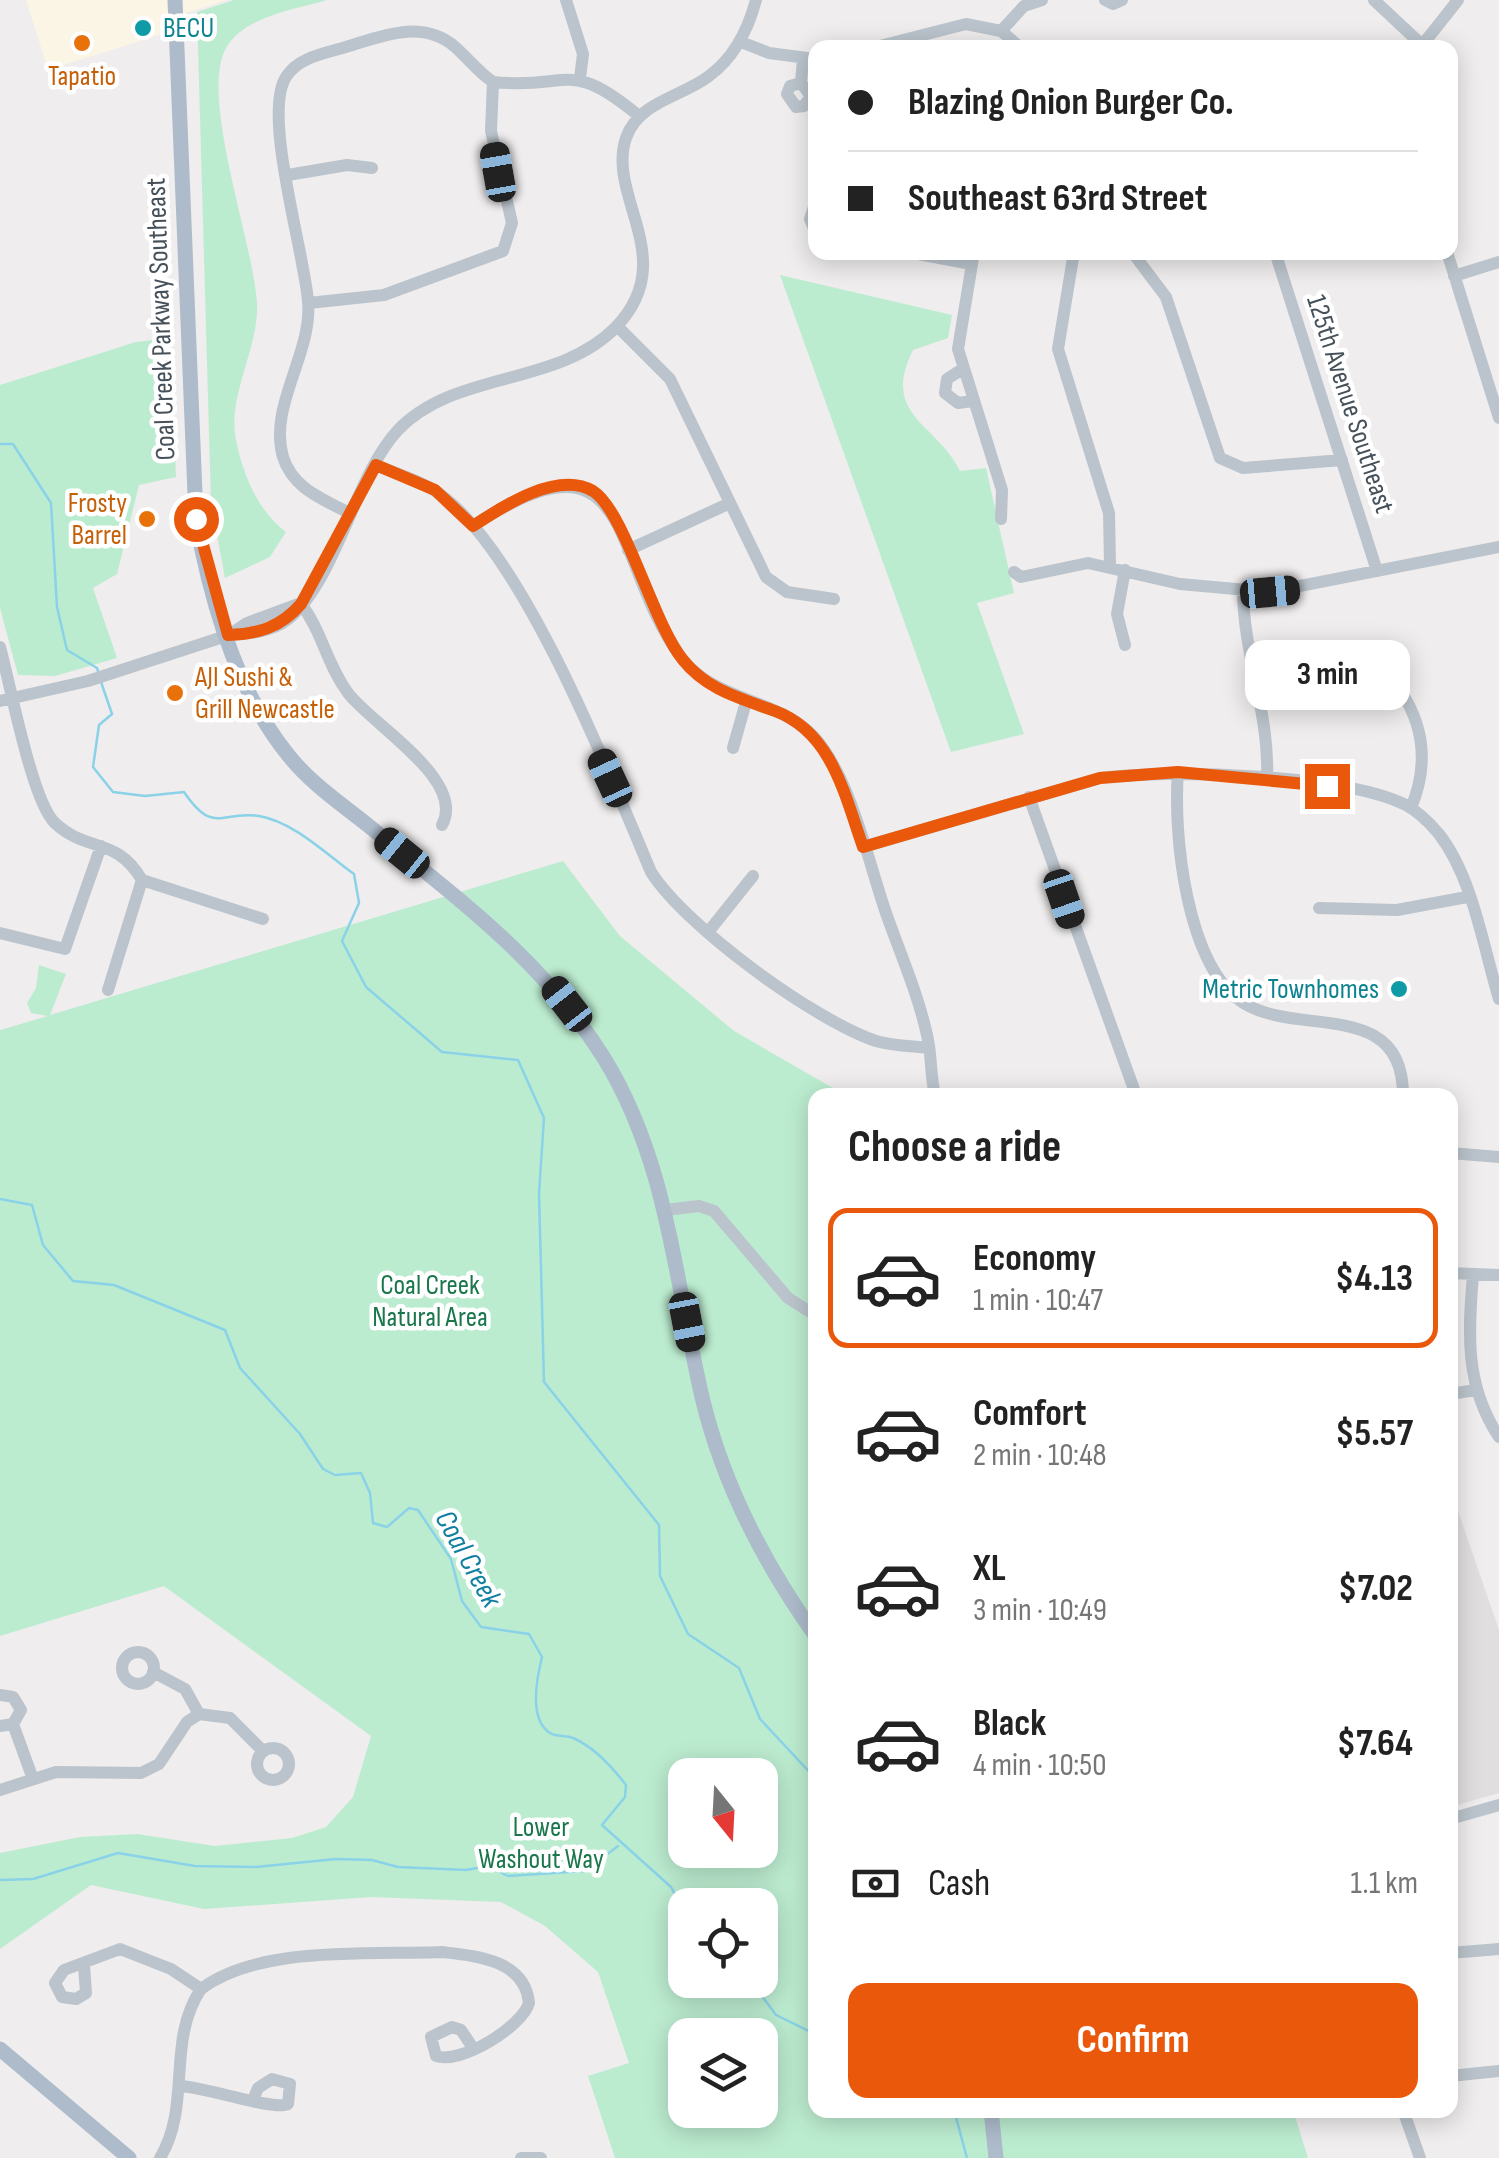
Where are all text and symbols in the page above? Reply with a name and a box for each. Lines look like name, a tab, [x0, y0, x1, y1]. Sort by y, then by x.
place label: BECU	[163, 12, 214, 45]
marker: BECU	[132, 17, 154, 39]
marker: Tapatio	[71, 32, 93, 54]
place label: Tapatio	[48, 60, 116, 93]
text: Blazing Onion Burger Co.	[908, 80, 1234, 125]
car	[478, 140, 518, 204]
text: Southeast 63rd Street	[908, 176, 1207, 221]
street label: Coal Creek Parkway Southeast	[140, 177, 182, 461]
street label: 125th Avenue Southeast	[1299, 291, 1401, 517]
place label: Frosty Barrel	[68, 487, 127, 552]
route start	[174, 497, 219, 542]
marker: Frosty Barrel	[136, 508, 158, 530]
car	[1239, 574, 1301, 610]
callout: 3 min	[1244, 641, 1410, 711]
text: 3 min	[1297, 655, 1358, 694]
place label: AJI Sushi & Grill Newcastle	[194, 661, 335, 726]
marker: AJI Sushi & Grill Newcastle	[164, 682, 186, 704]
car	[584, 744, 636, 812]
route end	[1305, 764, 1350, 809]
car	[369, 822, 435, 884]
car	[1040, 866, 1088, 932]
car	[537, 971, 597, 1037]
place label: Metric Townhomes	[1202, 973, 1379, 1006]
marker: Metric Townhomes	[1388, 978, 1410, 1000]
text: Choose a ride	[848, 1120, 1061, 1175]
icon: car	[853, 1233, 943, 1323]
text: Economy	[973, 1236, 1096, 1281]
text: $4.13	[1335, 1256, 1413, 1301]
park label: Coal Creek Natural Area	[372, 1269, 488, 1334]
text: 1 min · 10:47	[973, 1281, 1103, 1320]
car	[667, 1290, 707, 1354]
icon: car	[853, 1388, 943, 1478]
text: Comfort	[973, 1391, 1087, 1436]
text: $5.57	[1335, 1411, 1413, 1456]
text: 2 min · 10:48	[973, 1436, 1107, 1475]
water label: Coal Creek	[427, 1504, 510, 1614]
icon: car	[853, 1543, 943, 1633]
text: XL	[973, 1546, 1006, 1591]
text: $7.02	[1338, 1566, 1413, 1611]
text: 3 min · 10:49	[973, 1591, 1107, 1630]
icon: car	[853, 1698, 943, 1788]
text: Black	[973, 1701, 1046, 1746]
text: $7.64	[1337, 1721, 1413, 1766]
text: 4 min · 10:50	[973, 1746, 1106, 1785]
north arrow	[668, 1758, 778, 1868]
map controls	[668, 1758, 778, 2128]
park label: Lower Washout Way	[478, 1811, 604, 1876]
icon: cash	[848, 1856, 903, 1911]
text: Cash	[928, 1861, 990, 1906]
text: 1.1 km	[1351, 1864, 1418, 1903]
button: locate	[668, 1888, 778, 1998]
button: Confirm	[848, 1983, 1418, 2098]
button: layers	[668, 2018, 778, 2128]

